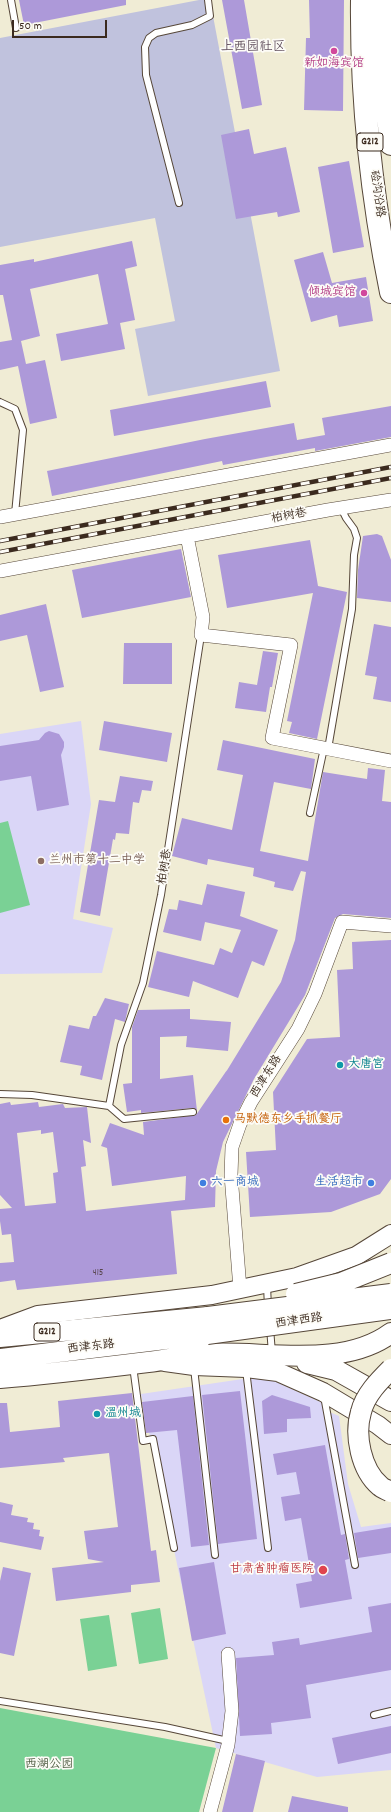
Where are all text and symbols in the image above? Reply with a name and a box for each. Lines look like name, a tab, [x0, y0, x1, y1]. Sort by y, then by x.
scale bar	[14, 12, 109, 38]
text: 50 m	[19, 18, 42, 35]
district label: 上西园社区	[221, 40, 285, 56]
marker: 新如海宾馆	[329, 46, 339, 56]
place label: 新如海宾馆	[304, 57, 364, 71]
road number: G212	[357, 133, 383, 151]
street label: 硷沟沿路	[366, 169, 386, 219]
place label: 倾城宾馆	[308, 286, 356, 300]
marker: 倾城宾馆	[359, 288, 369, 298]
street label: 柏树巷	[270, 506, 308, 528]
street label: 柏树巷	[156, 848, 176, 886]
place label: 兰州市第十二中学	[49, 854, 145, 868]
marker: 兰州市第十二中学	[36, 856, 46, 866]
street label: 西津东路	[248, 1053, 286, 1101]
place label: 大唐宫	[348, 1058, 384, 1072]
marker: 大唐宫	[335, 1060, 345, 1070]
place label: 马默德东乡手抓餐厅	[234, 1113, 342, 1127]
marker: 马默德东乡手抓餐厅	[221, 1115, 231, 1125]
place label: 六一商城	[211, 1176, 259, 1190]
place label: 生活超市	[315, 1176, 363, 1190]
marker: 六一商城	[198, 1178, 208, 1188]
marker: 生活超市	[366, 1178, 376, 1188]
house number: 415	[93, 1268, 103, 1280]
street label: 西津西路	[274, 1312, 324, 1332]
road number: G212	[34, 1323, 60, 1341]
street label: 西津东路	[66, 1338, 116, 1358]
place label: 温州城	[105, 1407, 141, 1421]
marker: 温州城	[92, 1409, 102, 1419]
place label: 甘肃省肿瘤医院	[230, 1563, 314, 1577]
marker: 甘肃省肿瘤医院	[317, 1564, 329, 1576]
park label: 西湖公园	[25, 1758, 73, 1772]

